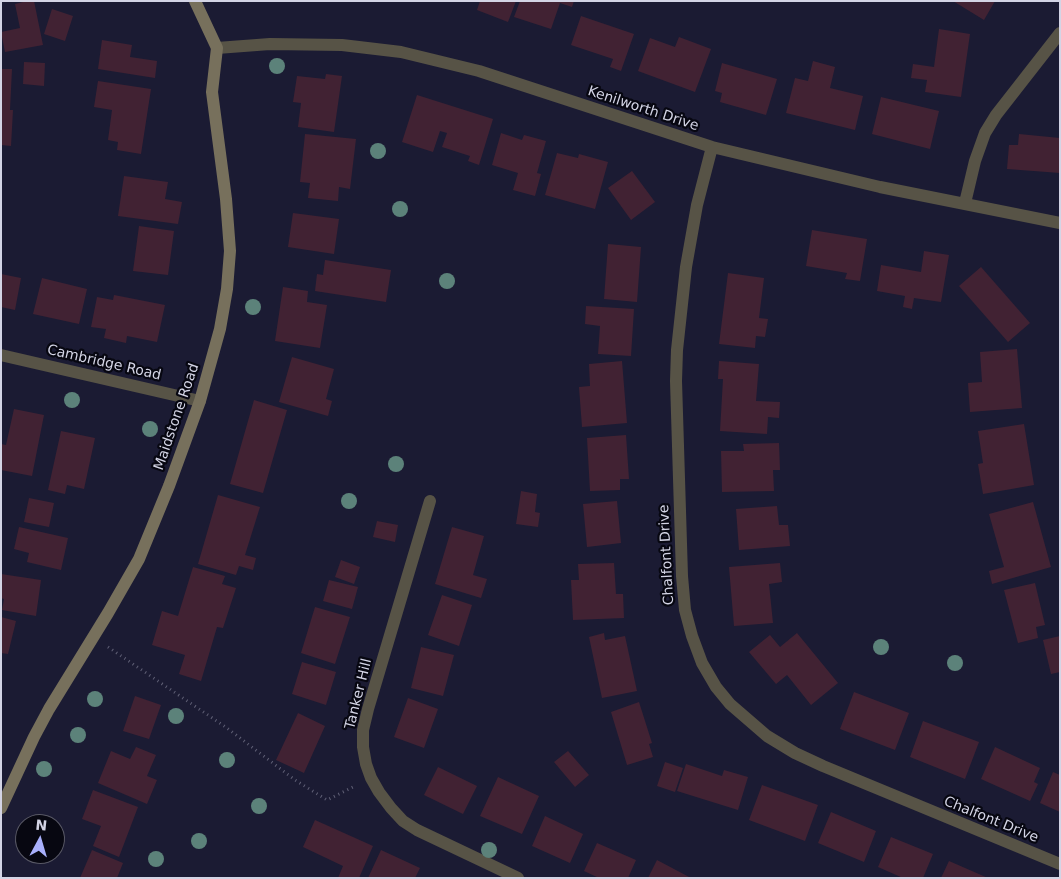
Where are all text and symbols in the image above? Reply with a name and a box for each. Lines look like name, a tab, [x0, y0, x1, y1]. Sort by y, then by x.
street label: Kenilworth Drive	[585, 83, 701, 135]
street label: Cambridge Road	[45, 342, 163, 384]
street label: Maidstone Road	[151, 361, 203, 473]
street label: Chalfont Drive	[656, 504, 678, 606]
street label: Tanker Hill	[342, 657, 376, 731]
street label: Chalfont Drive	[941, 793, 1041, 847]
north arrow	[15, 814, 65, 864]
text: N	[35, 817, 48, 834]

